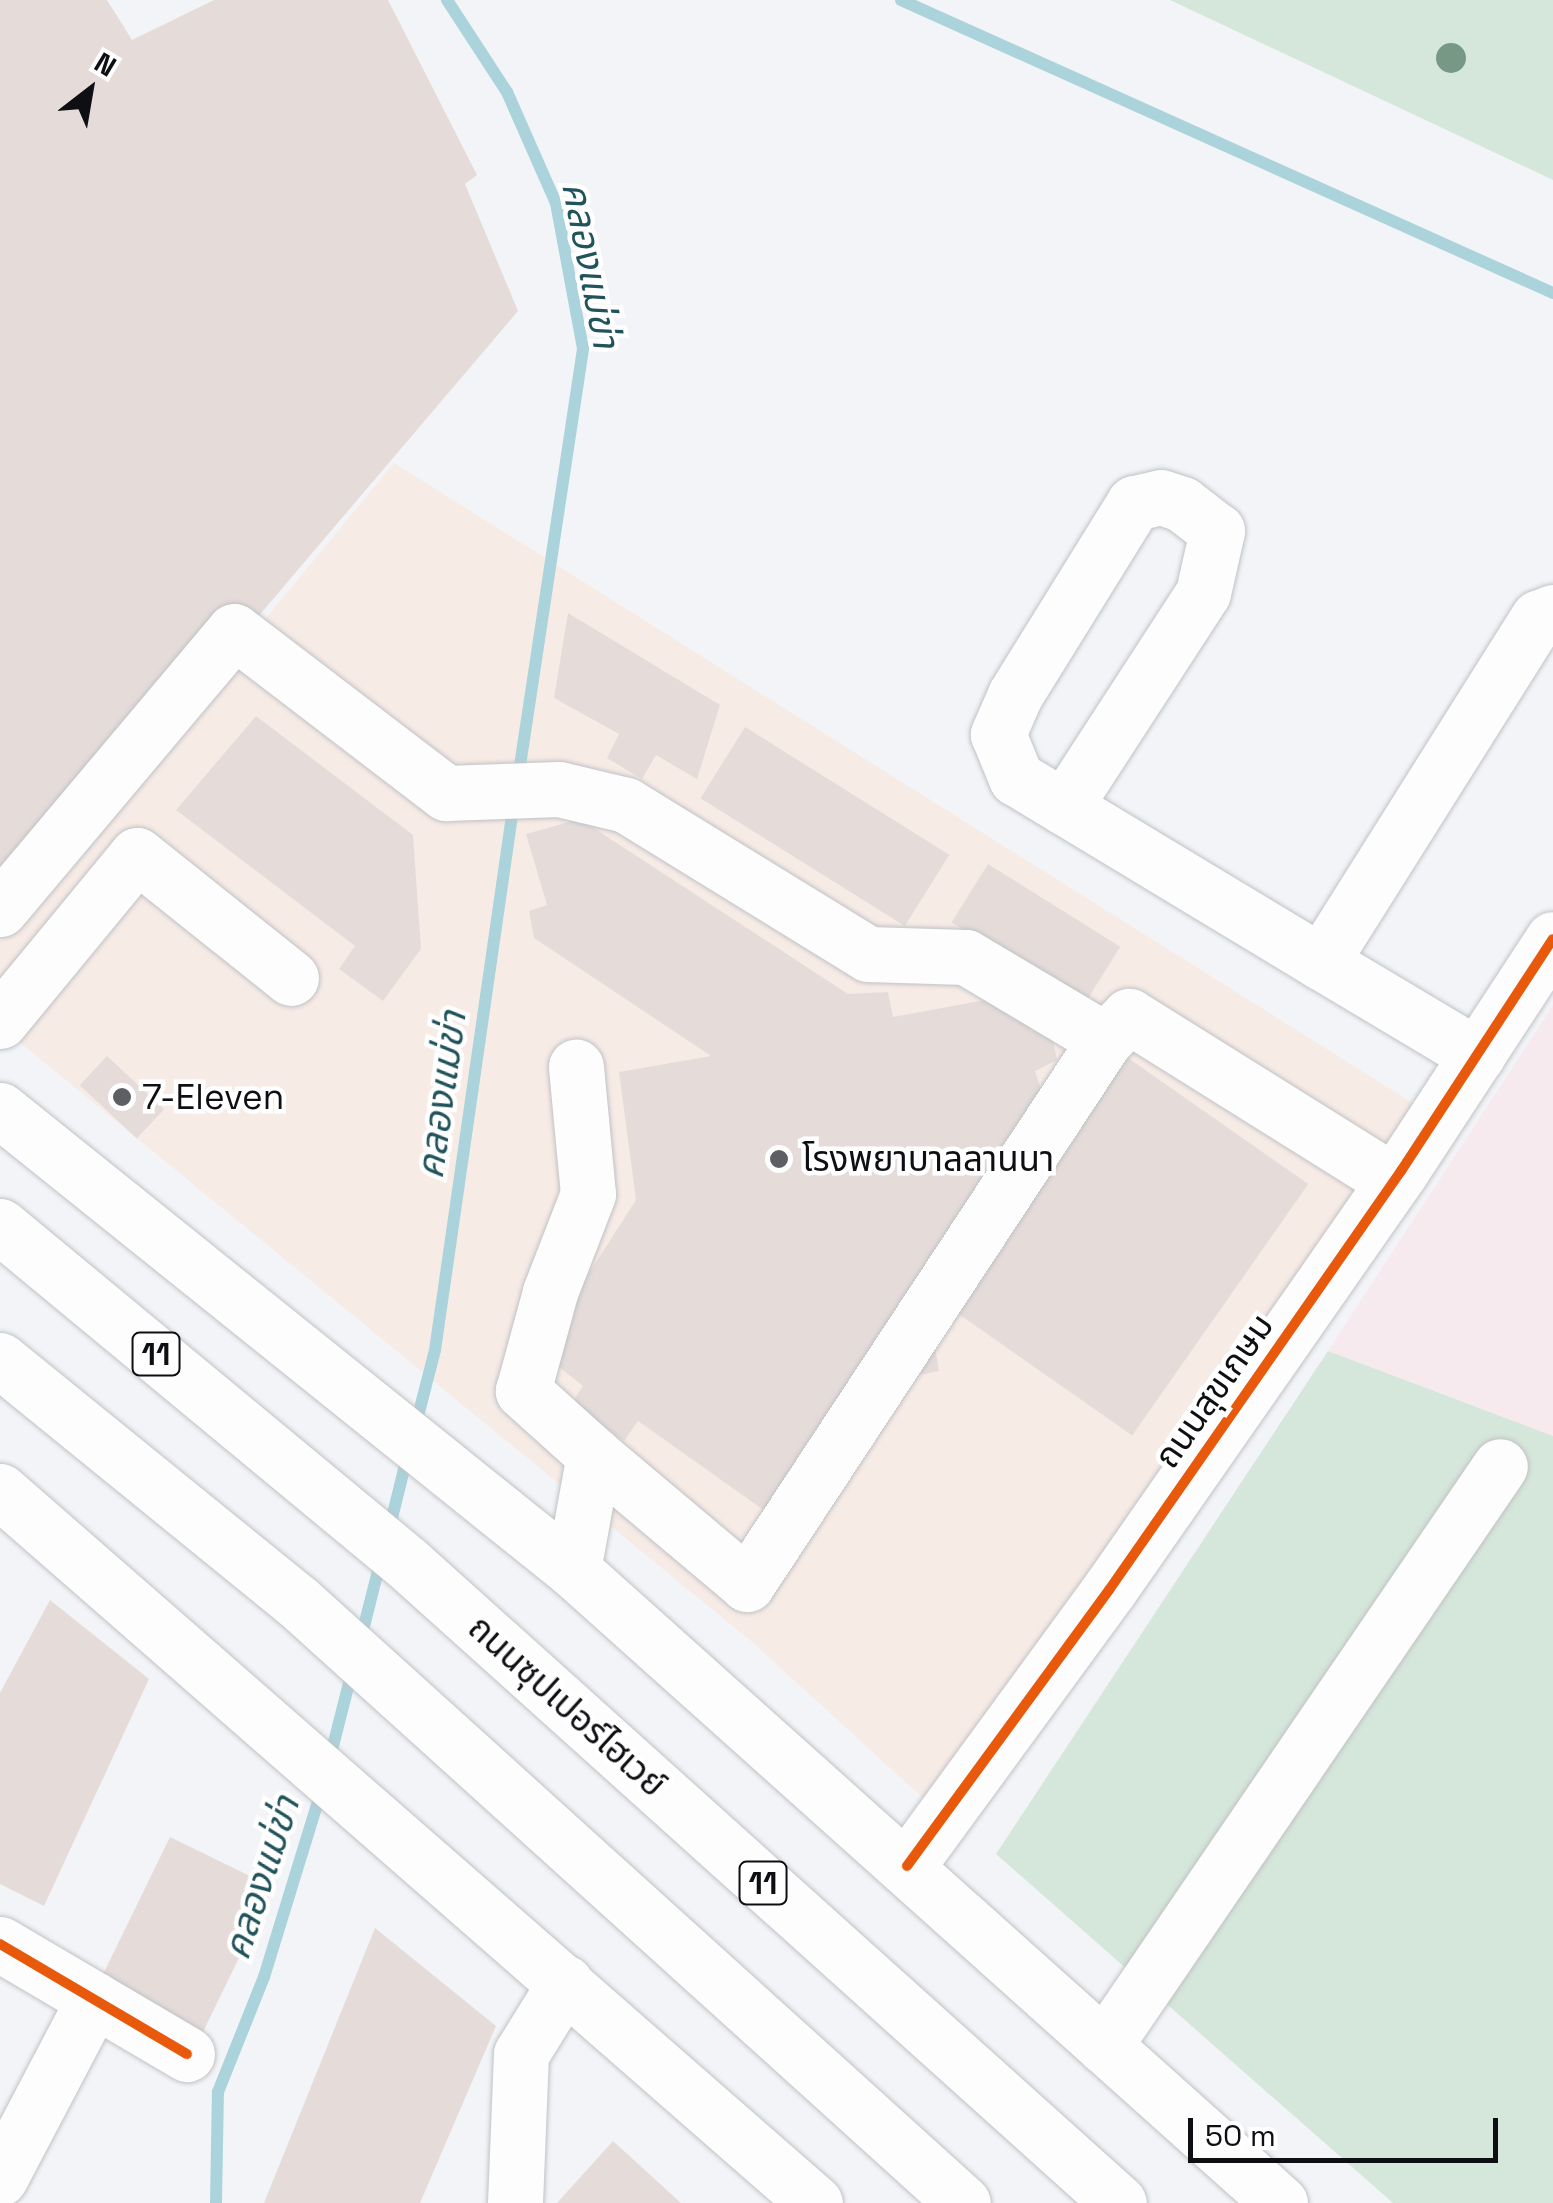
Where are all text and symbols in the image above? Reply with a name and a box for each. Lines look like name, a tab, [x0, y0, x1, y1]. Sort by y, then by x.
north arrow	[40, 40, 140, 140]
text: N	[88, 44, 123, 85]
water label: คลองแม่ข่า	[552, 178, 628, 352]
water label: คลองแม่ข่า	[408, 1008, 476, 1182]
place label: 7-Eleven	[142, 1076, 284, 1118]
marker: 7-Eleven	[111, 1086, 133, 1108]
place label: โรงพยาบาลลานนา	[802, 1138, 1054, 1180]
marker: โรงพยาบาลลานนา	[766, 1146, 792, 1172]
street label: ถนนสุขเกษม	[1146, 1306, 1282, 1476]
road number: 11	[131, 1327, 181, 1381]
street label: ถนนซุปเปอร์ไฮเวย์	[460, 1606, 674, 1806]
water label: คลองแม่ข่า	[214, 1791, 310, 1965]
road number: 11	[738, 1856, 788, 1910]
scale bar	[1193, 2098, 1503, 2160]
text: 50 m	[1205, 2116, 1276, 2155]

